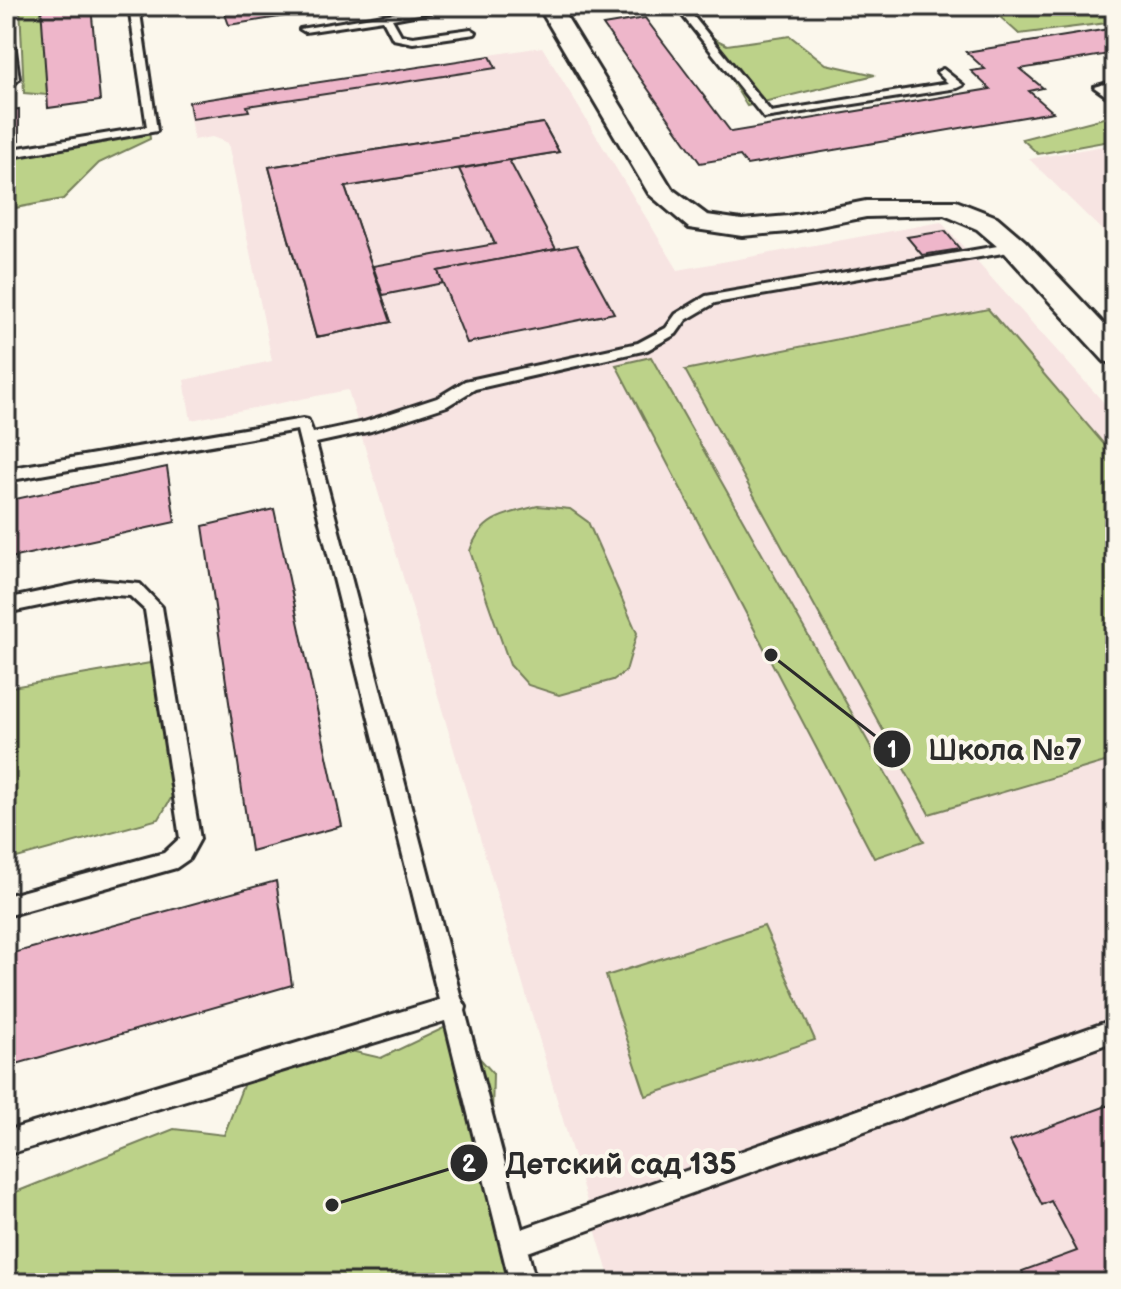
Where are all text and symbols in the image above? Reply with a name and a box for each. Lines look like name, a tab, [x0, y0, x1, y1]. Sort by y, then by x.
callout: Школа №7	[872, 722, 1098, 776]
text: Школа №7	[928, 733, 1082, 769]
text: 1	[887, 736, 897, 765]
callout: Детский сад 135	[449, 1136, 752, 1190]
text: Детский сад 135	[505, 1147, 737, 1183]
text: 2	[462, 1150, 477, 1179]

